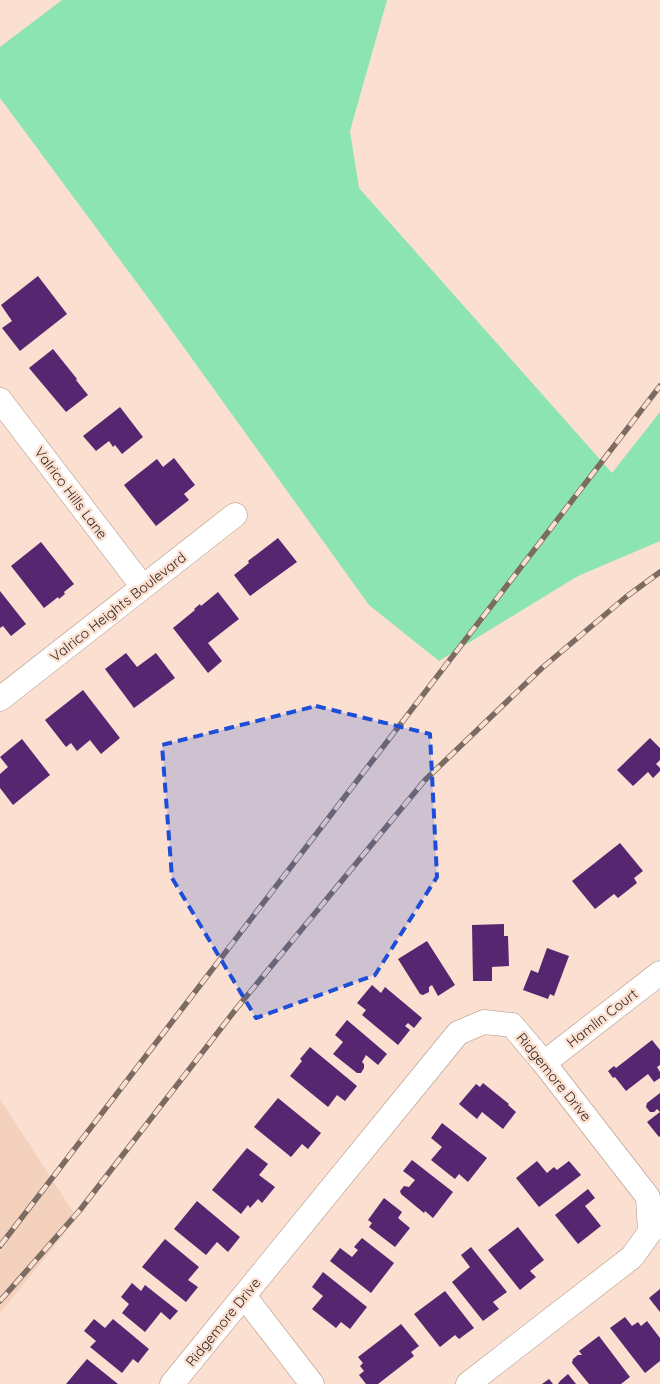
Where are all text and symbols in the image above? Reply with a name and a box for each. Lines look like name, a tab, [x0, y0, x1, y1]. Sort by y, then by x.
street label: Valrico Hills Lane	[31, 443, 112, 543]
street label: Valrico Heights Boulevard	[46, 548, 190, 666]
street label: Hamlin Court	[563, 985, 641, 1051]
street label: Ridgemore Drive	[513, 1029, 595, 1125]
street label: Ridgemore Drive	[182, 1274, 264, 1370]

